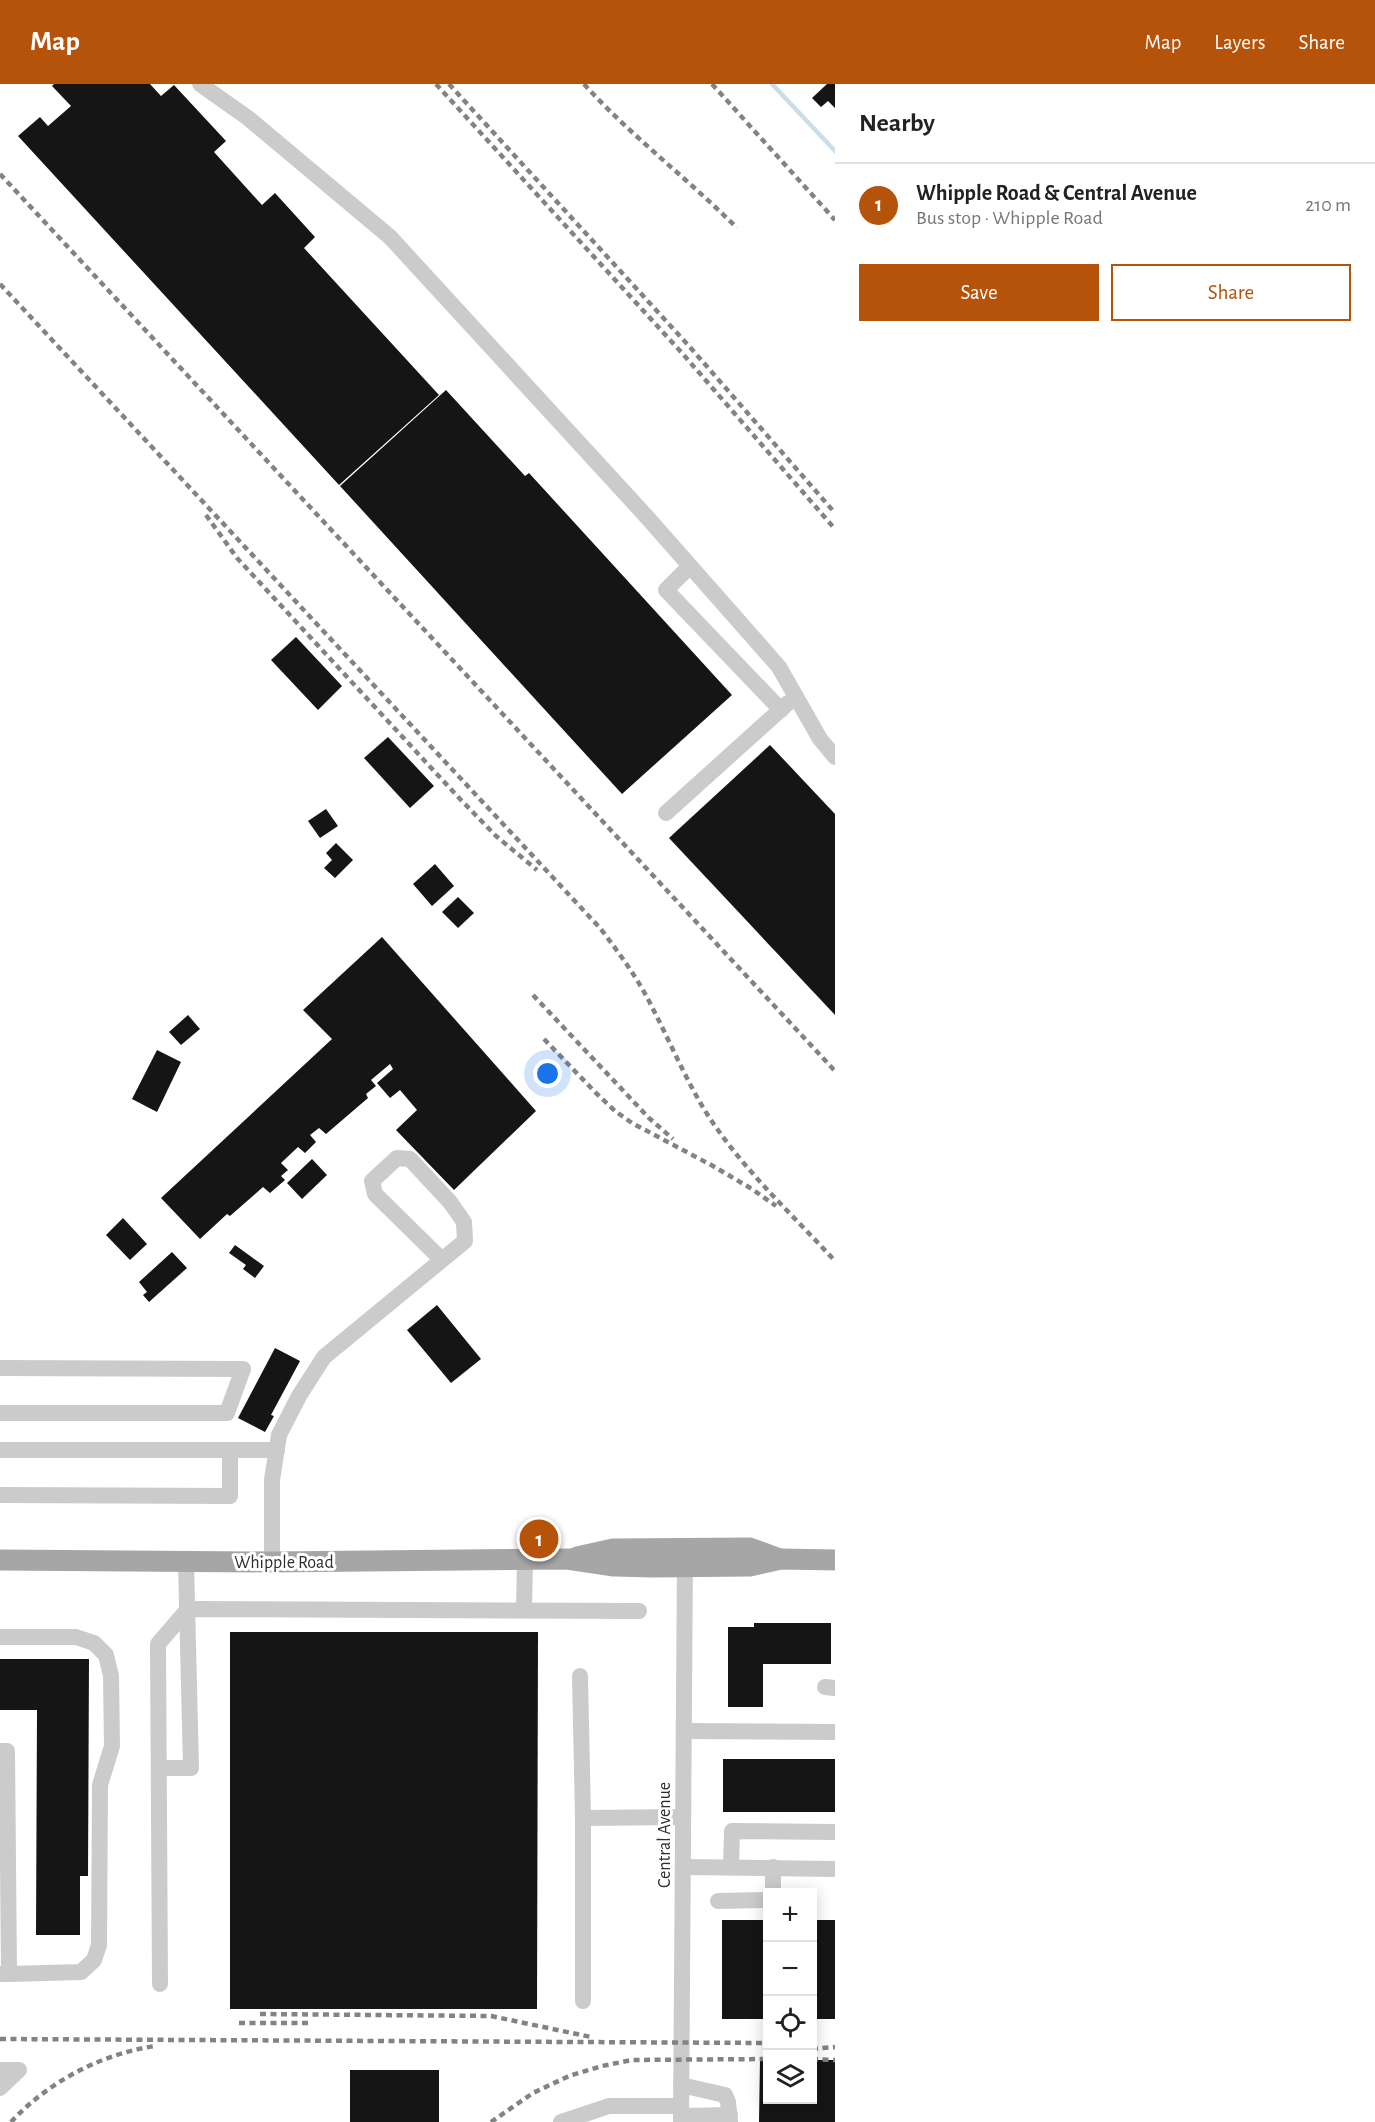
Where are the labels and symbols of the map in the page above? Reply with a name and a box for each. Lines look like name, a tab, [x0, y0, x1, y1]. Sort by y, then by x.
your location	[533, 1059, 562, 1088]
pin: 1	[520, 1516, 558, 1562]
street label: Whipple Road	[234, 1554, 334, 1572]
street label: Central Avenue	[656, 1782, 674, 1888]

